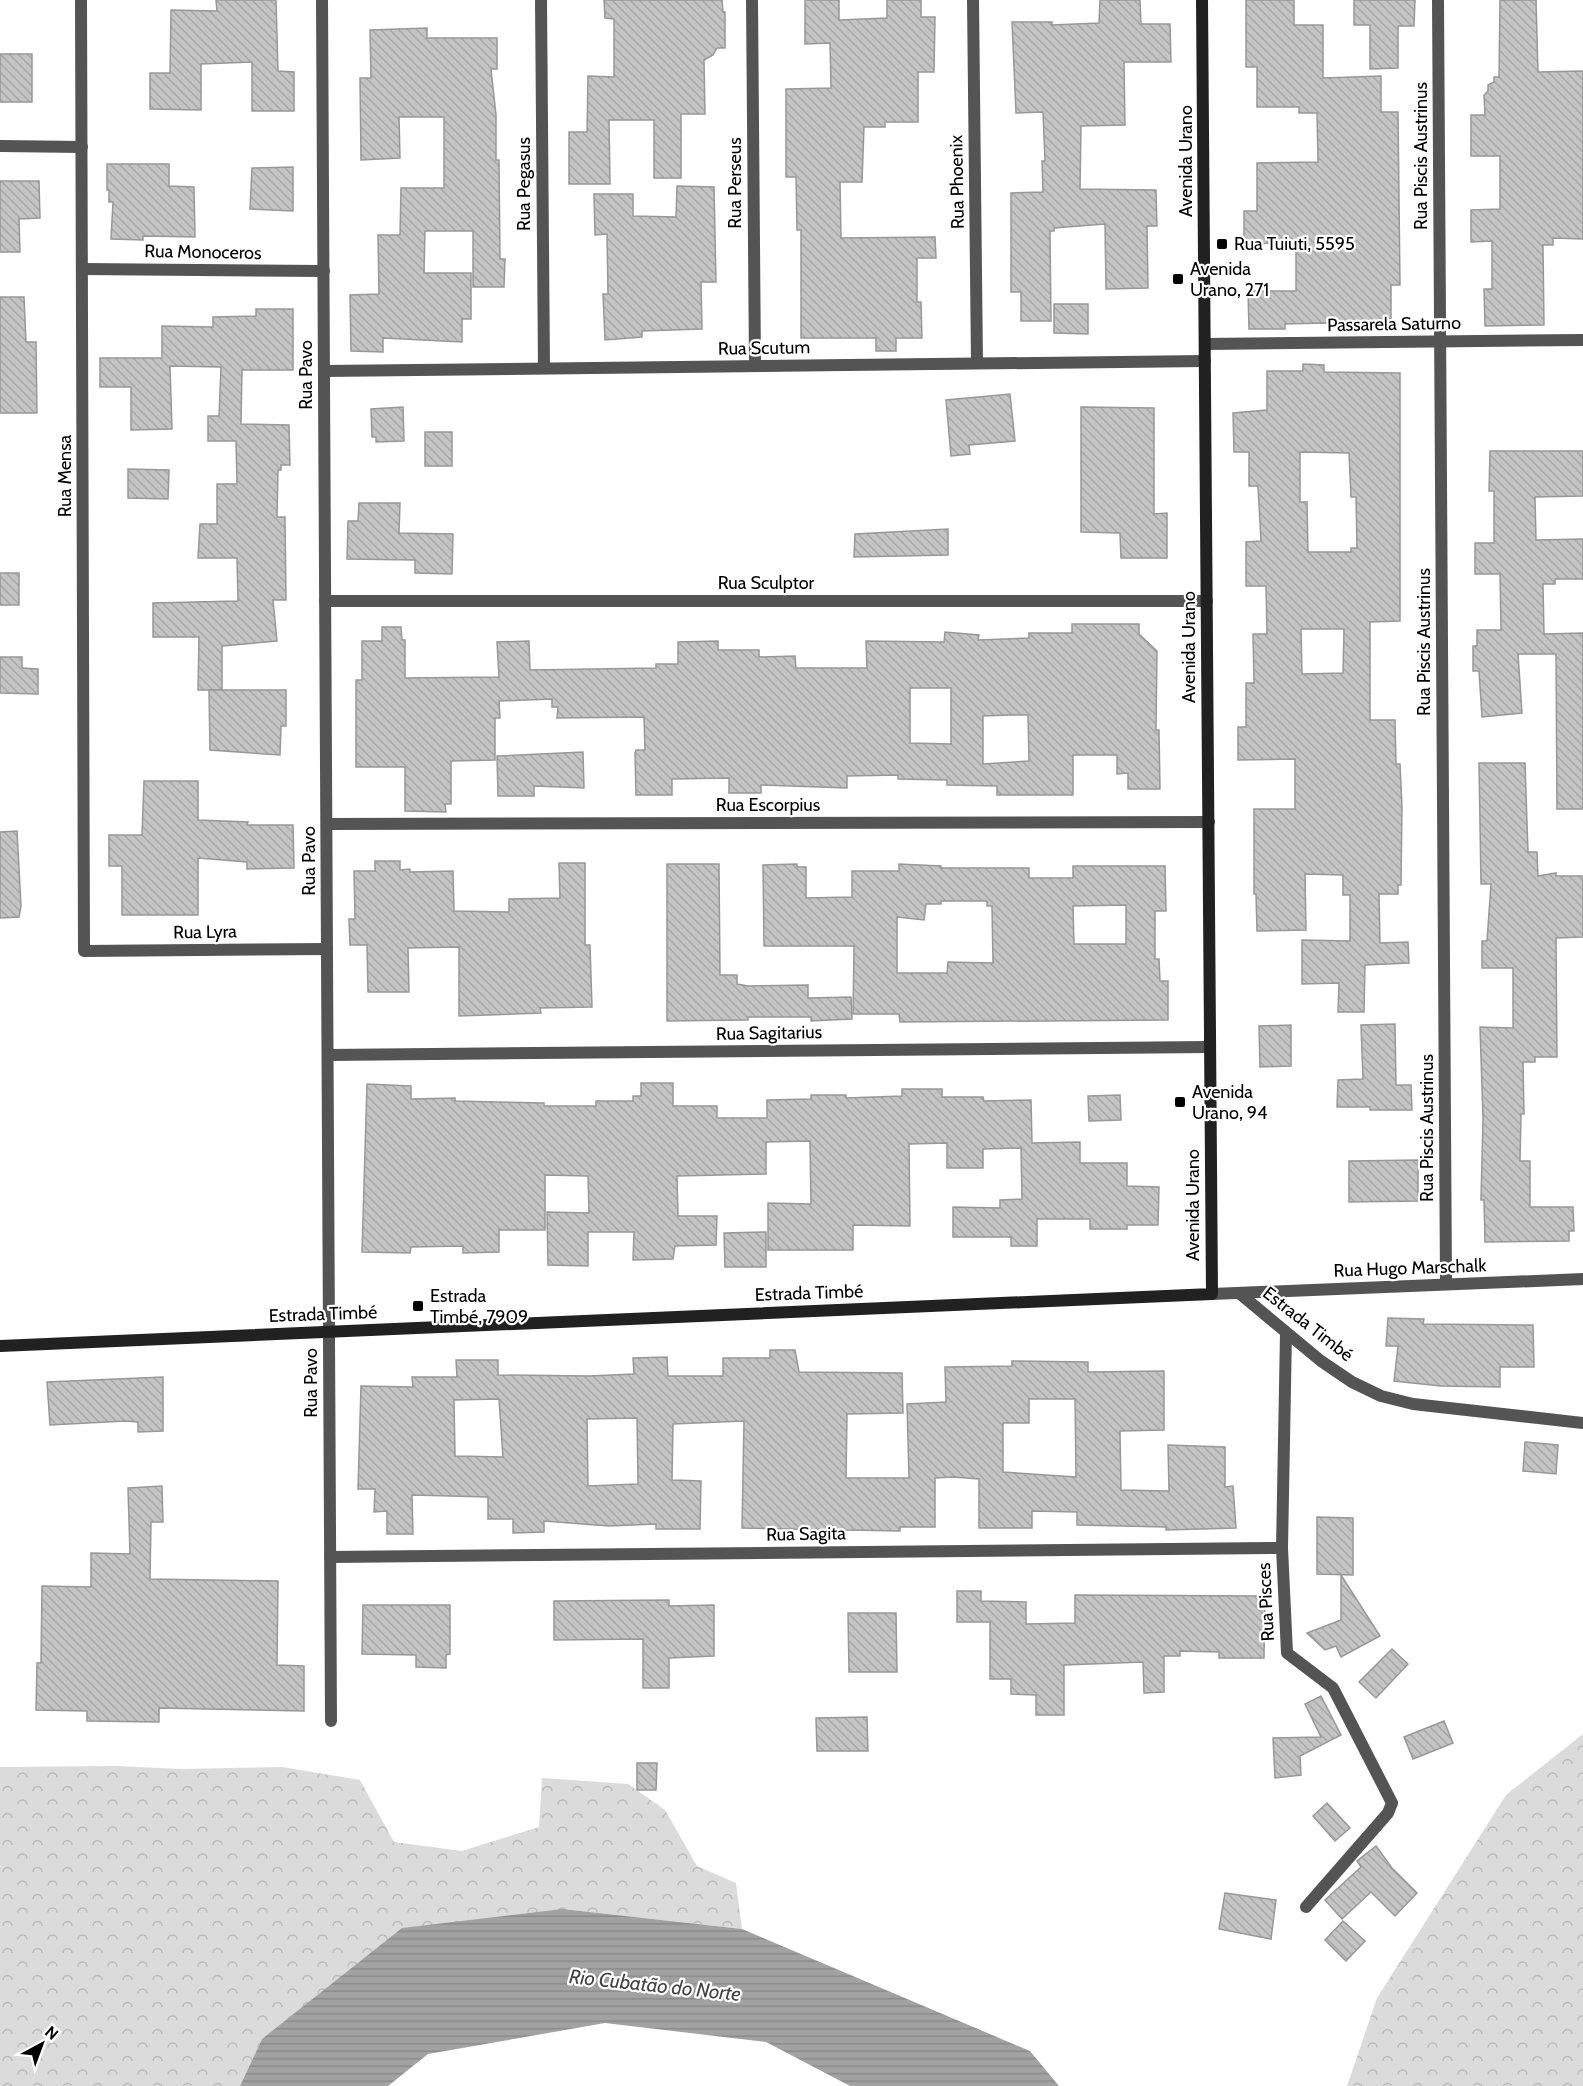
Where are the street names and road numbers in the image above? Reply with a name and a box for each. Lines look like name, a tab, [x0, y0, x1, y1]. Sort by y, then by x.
street label: Rua Piscis Austrinus	[1410, 82, 1432, 230]
street label: Avenida Urano	[1175, 105, 1197, 217]
street label: Rua Phoenix	[945, 134, 969, 229]
street label: Rua Pegasus	[513, 137, 535, 231]
street label: Rua Perseus	[724, 137, 746, 229]
street label: Rua Monoceros	[144, 240, 262, 264]
street label: Passarela Saturno	[1327, 312, 1461, 336]
street label: Rua Scutum	[718, 336, 810, 360]
street label: Rua Pavo	[295, 340, 317, 410]
street label: Rua Mensa	[54, 434, 76, 517]
street label: Rua Piscis Austrinus	[1413, 568, 1435, 716]
street label: Rua Sculptor	[718, 572, 815, 594]
street label: Avenida Urano	[1178, 591, 1200, 703]
street label: Rua Escorpius	[716, 794, 820, 816]
street label: Rua Pavo	[298, 826, 320, 896]
street label: Rua Lyra	[173, 920, 237, 944]
street label: Rua Sagitarius	[716, 1021, 822, 1045]
street label: Rua Piscis Austrinus	[1416, 1054, 1438, 1202]
street label: Avenida Urano	[1182, 1149, 1204, 1261]
street label: Rua Hugo Marschalk	[1333, 1254, 1488, 1282]
street label: Estrada Timbé	[754, 1280, 864, 1306]
street label: Estrada Timbé	[1258, 1282, 1358, 1366]
street label: Estrada Timbé	[268, 1301, 378, 1327]
street label: Rua Pavo	[300, 1348, 322, 1418]
street label: Rua Sagita	[766, 1522, 846, 1546]
street label: Rua Pisces	[1253, 1562, 1279, 1642]

